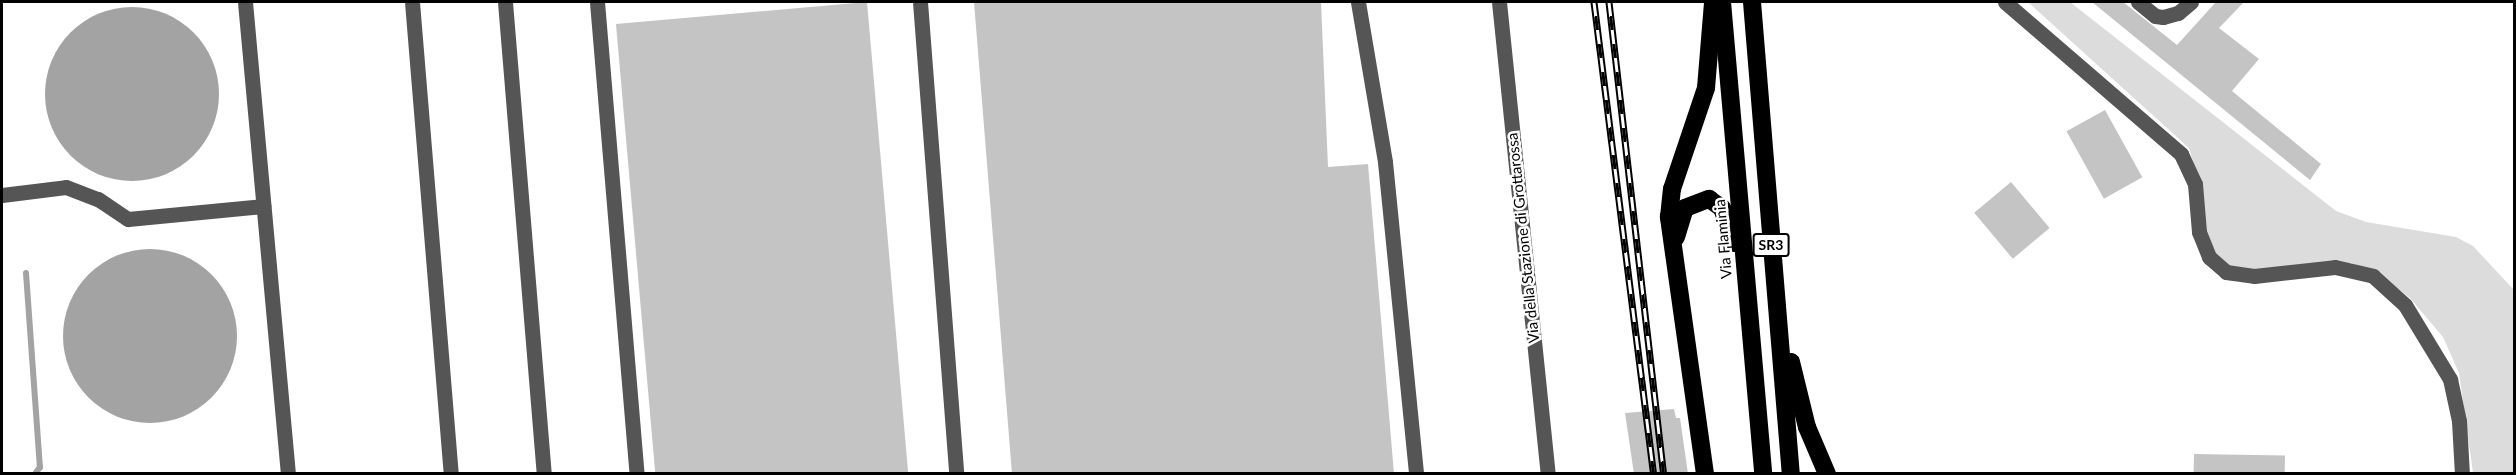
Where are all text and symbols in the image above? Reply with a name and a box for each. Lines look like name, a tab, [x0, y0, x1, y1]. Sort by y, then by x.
street label: Via della Stazione di Grottarossa	[1503, 132, 1543, 344]
street label: Via Flaminia	[1711, 198, 1735, 280]
road number: SR3	[1752, 234, 1790, 256]

